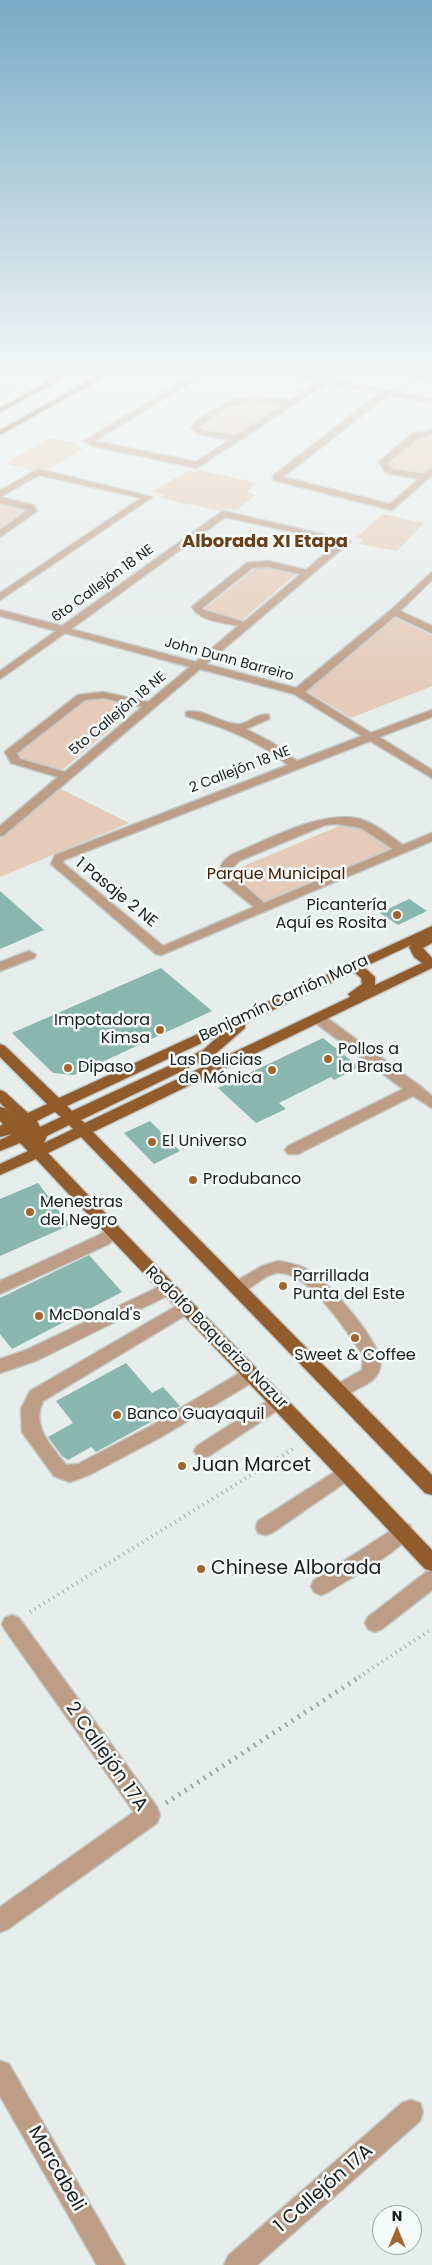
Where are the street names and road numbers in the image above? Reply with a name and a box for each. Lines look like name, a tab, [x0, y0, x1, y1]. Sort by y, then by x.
street label: 6to Callejón 18 NE	[49, 541, 157, 627]
street label: John Dunn Barreiro	[162, 635, 296, 685]
street label: 5to Callejón 18 NE	[66, 668, 170, 760]
street label: 2 Callejón 18 NE	[187, 743, 293, 797]
street label: 1 Pasaje 2 NE	[71, 854, 161, 932]
street label: Benjamín Carrión Mora	[196, 951, 372, 1047]
street label: Rodolfo Baquerizo Nazur	[141, 1263, 291, 1413]
street label: 2 Callejón 17A	[60, 1698, 152, 1816]
street label: Marcabeli	[22, 2122, 90, 2216]
street label: 1 Callejón 17A	[270, 2140, 378, 2238]

